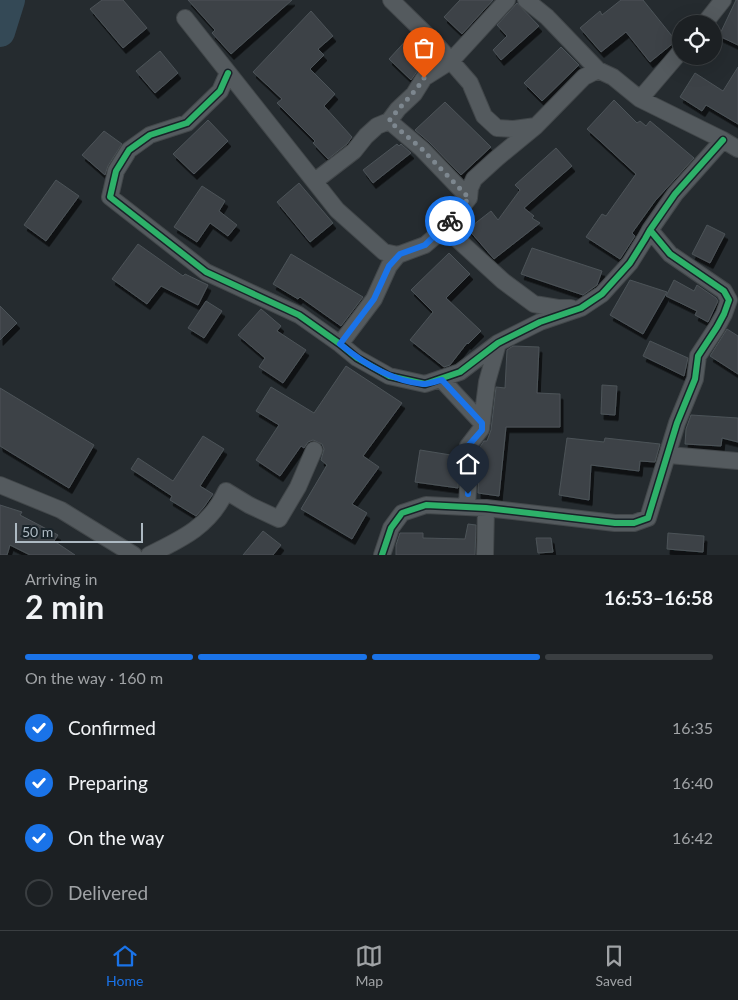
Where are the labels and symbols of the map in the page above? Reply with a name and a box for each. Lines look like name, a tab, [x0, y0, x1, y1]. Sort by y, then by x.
pin	[403, 27, 445, 78]
courier	[425, 196, 475, 246]
pin	[447, 443, 489, 494]
scale bar	[15, 520, 142, 543]

